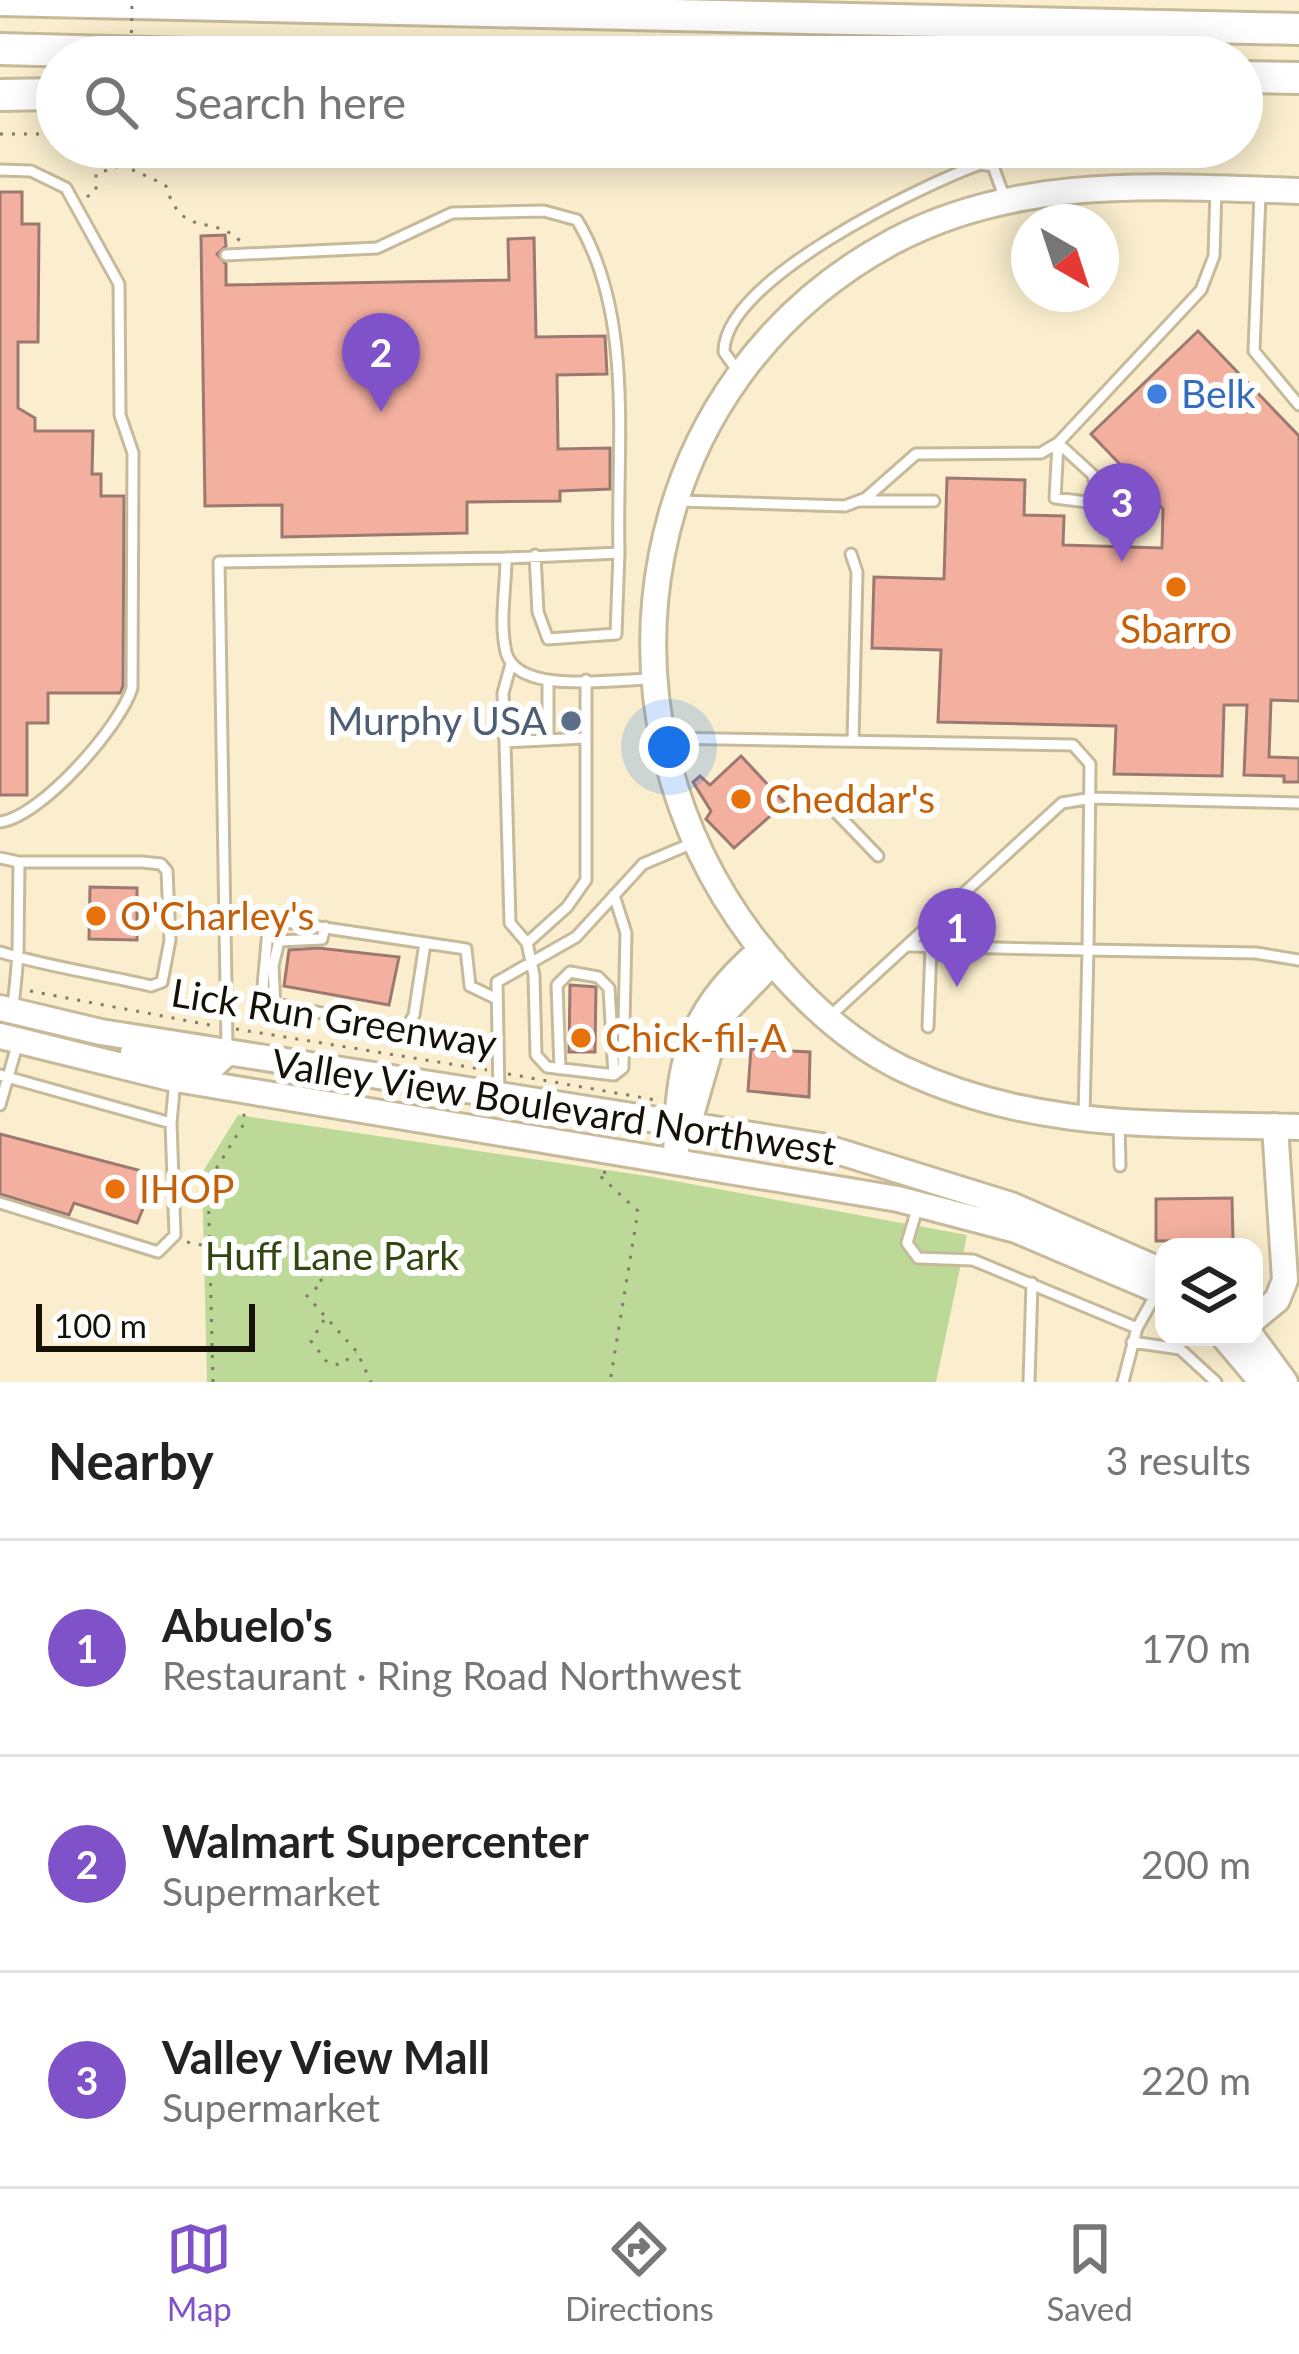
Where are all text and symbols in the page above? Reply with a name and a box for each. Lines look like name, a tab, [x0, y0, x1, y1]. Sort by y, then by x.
search box	[36, 36, 1263, 168]
icon: search	[78, 69, 144, 135]
text: Search here	[174, 75, 406, 129]
north arrow	[1011, 204, 1119, 312]
pin: 2	[342, 313, 420, 412]
place label: Belk	[1181, 370, 1256, 416]
marker: Belk	[1144, 381, 1170, 407]
pin: 3	[1083, 463, 1161, 562]
marker: Sbarro	[1163, 574, 1189, 600]
place label: Sbarro	[1120, 605, 1232, 651]
place label: Murphy USA	[327, 697, 548, 743]
marker: Murphy USA	[558, 708, 584, 734]
your location	[639, 717, 699, 777]
place label: Cheddar's	[765, 775, 935, 821]
marker: Cheddar's	[728, 786, 754, 812]
pin: 1	[918, 888, 996, 987]
place label: O'Charley's	[120, 892, 314, 938]
marker: O'Charley's	[83, 903, 109, 929]
street label: Lick Run Greenway	[168, 969, 500, 1065]
place label: Chick-fil-A	[605, 1014, 787, 1060]
marker: Chick-fil-A	[568, 1025, 594, 1051]
street label: Valley View Boulevard Northwest	[269, 1039, 840, 1173]
place label: IHOP	[139, 1165, 234, 1211]
marker: IHOP	[102, 1176, 128, 1202]
park label: Huff Lane Park	[205, 1232, 459, 1278]
map controls	[1155, 1238, 1263, 1346]
button: layers	[1155, 1238, 1263, 1346]
scale bar	[36, 1298, 255, 1351]
text: 100 m	[54, 1305, 147, 1345]
text: Nearby	[48, 1430, 214, 1491]
text: 3 results	[1106, 1437, 1251, 1483]
text: Abuelo's	[162, 1598, 333, 1652]
text: 1	[76, 1625, 98, 1671]
text: 170 m	[1141, 1625, 1251, 1671]
text: Restaurant · Ring Road Northwest	[162, 1652, 742, 1698]
text: Walmart Supercenter	[162, 1814, 589, 1868]
text: 2	[76, 1841, 98, 1887]
text: 200 m	[1141, 1841, 1251, 1887]
text: Supermarket	[162, 1868, 380, 1914]
text: Valley View Mall	[162, 2030, 490, 2084]
text: 3	[76, 2057, 98, 2103]
text: 220 m	[1141, 2057, 1251, 2103]
text: Supermarket	[162, 2084, 380, 2130]
tab: Map	[166, 2216, 232, 2328]
tab: Directions	[565, 2216, 714, 2328]
tab: Saved	[1046, 2216, 1133, 2328]

